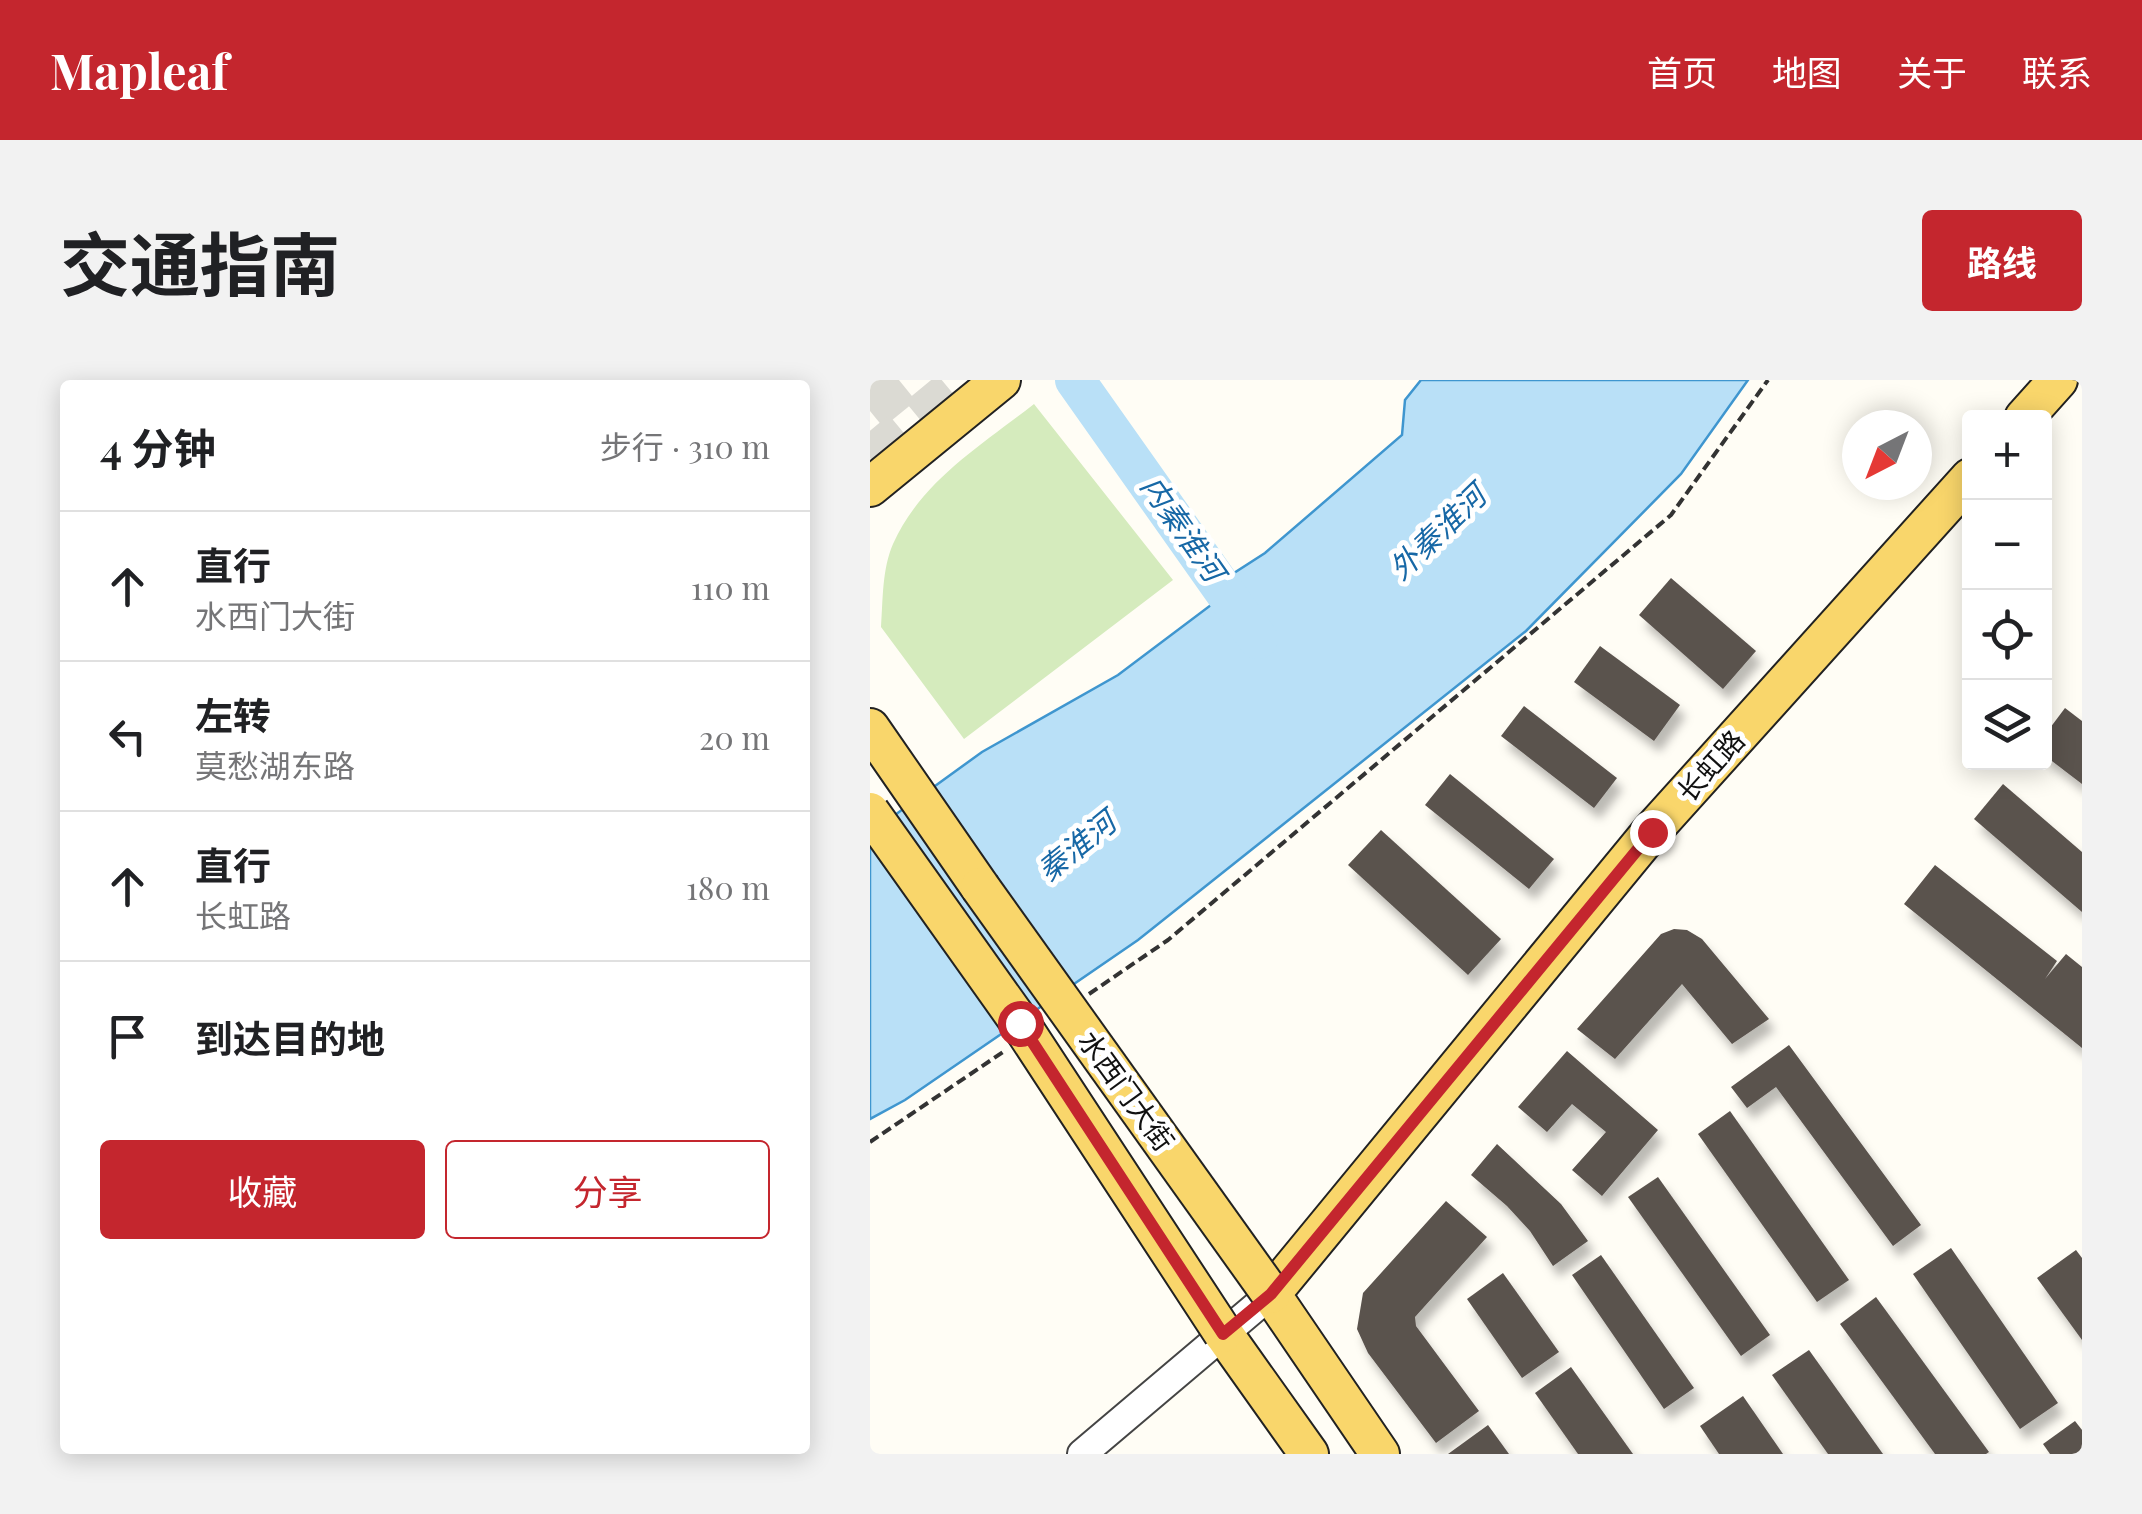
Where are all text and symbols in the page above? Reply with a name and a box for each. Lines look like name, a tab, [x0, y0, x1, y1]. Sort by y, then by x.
text: Mapleaf	[50, 38, 228, 102]
text: 首页	[1647, 48, 1717, 95]
text: 地图	[1772, 48, 1842, 95]
text: 关于	[1897, 48, 1967, 95]
text: 联系	[2022, 48, 2092, 95]
button: 路线	[1922, 210, 2082, 311]
text: 交通指南	[60, 215, 340, 309]
north arrow	[1842, 410, 1932, 500]
map controls	[1962, 410, 2052, 770]
button: +	[1962, 410, 2052, 500]
text: 4 分钟	[100, 419, 216, 475]
text: 步行 · 310 m	[600, 424, 770, 467]
water label: 内秦淮河	[1133, 467, 1237, 593]
water label: 外秦淮河	[1380, 472, 1497, 588]
button: −	[1962, 500, 2052, 590]
text: 直行	[195, 539, 271, 590]
icon: ahead	[100, 559, 155, 614]
text: 110 m	[691, 565, 770, 608]
button: locate	[1962, 590, 2052, 680]
text: 水西门大街	[195, 593, 355, 636]
button: layers	[1962, 680, 2052, 770]
text: 左转	[195, 689, 271, 740]
icon: left	[100, 709, 155, 764]
text: 20 m	[699, 715, 770, 758]
street label: 长虹路	[1668, 721, 1752, 809]
text: 莫愁湖东路	[195, 743, 355, 786]
water label: 秦淮河	[1028, 798, 1127, 889]
route end	[1630, 810, 1676, 856]
text: 直行	[195, 839, 271, 890]
icon: ahead	[100, 859, 155, 914]
text: 180 m	[686, 865, 770, 908]
text: 长虹路	[195, 893, 291, 936]
route start	[998, 1001, 1044, 1047]
icon: arrive	[100, 1009, 155, 1064]
text: 到达目的地	[195, 1012, 385, 1063]
street label: 水西门大街	[1071, 1023, 1183, 1158]
button: 收藏	[100, 1140, 425, 1239]
button: 分享	[445, 1140, 770, 1239]

